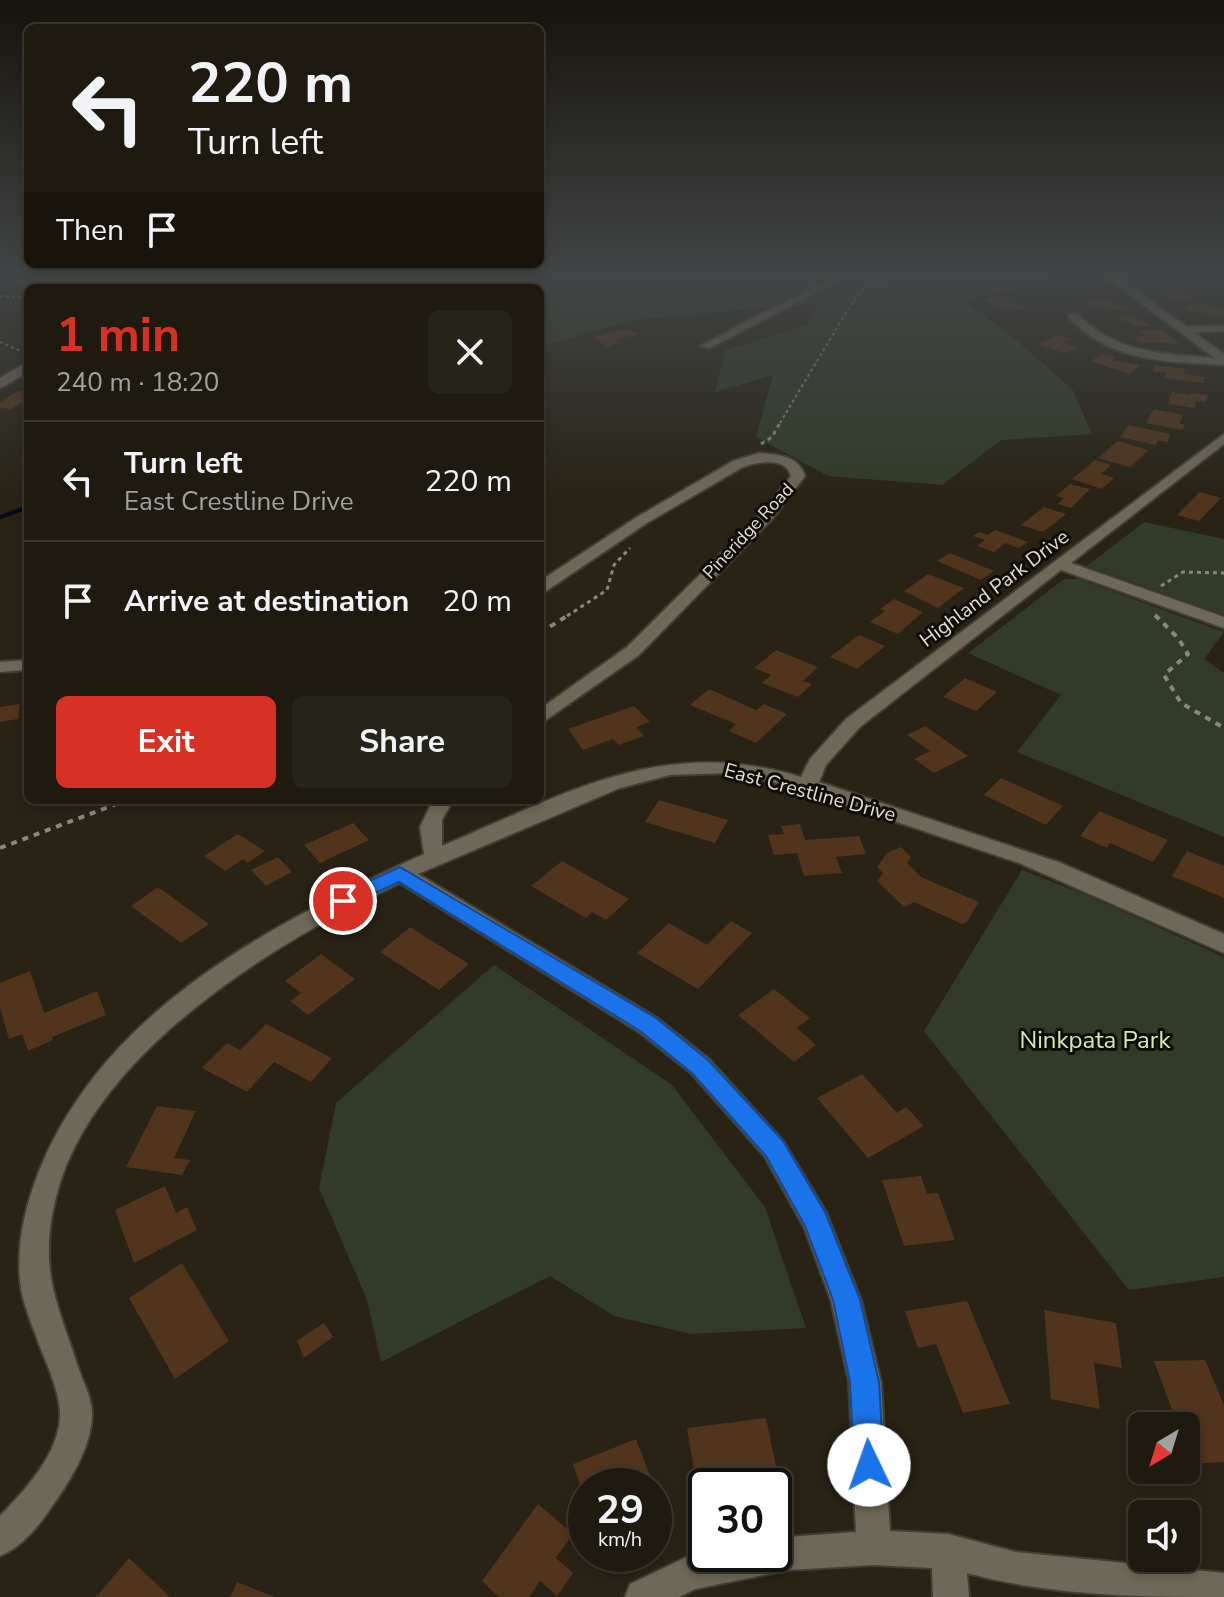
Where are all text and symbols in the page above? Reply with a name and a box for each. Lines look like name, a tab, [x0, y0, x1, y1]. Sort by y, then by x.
text: 220 m	[188, 45, 353, 122]
icon: left	[56, 56, 160, 160]
text: Turn left	[188, 118, 323, 167]
icon: arrive	[140, 208, 184, 252]
text: Then	[56, 210, 124, 251]
text: 1 min	[56, 302, 180, 368]
button: close	[428, 310, 512, 394]
text: 240 m · 18:20	[56, 365, 219, 400]
text: Turn left	[124, 443, 242, 484]
icon: left	[56, 459, 100, 503]
text: 220 m	[425, 461, 512, 502]
street label: Pineridge Road	[697, 478, 799, 584]
text: East Crestline Drive	[124, 484, 354, 519]
street label: Highland Park Drive	[914, 523, 1074, 653]
icon: arrive	[56, 579, 100, 623]
text: Arrive at destination	[124, 581, 409, 622]
text: 20 m	[443, 581, 512, 622]
button: Exit	[56, 696, 276, 788]
button: Share	[292, 696, 512, 788]
street label: East Crestline Drive	[721, 757, 899, 828]
pin	[309, 867, 377, 935]
icon: arrive	[321, 879, 365, 923]
park label: Ninkpata Park	[1020, 1024, 1171, 1056]
north arrow	[1128, 1412, 1200, 1484]
map controls	[1128, 1412, 1200, 1572]
position arrow	[827, 1423, 911, 1507]
speed limit sign: 30	[688, 1468, 792, 1572]
text: 29	[596, 1483, 644, 1537]
button: sound	[1128, 1500, 1200, 1572]
text: km/h	[598, 1526, 642, 1553]

